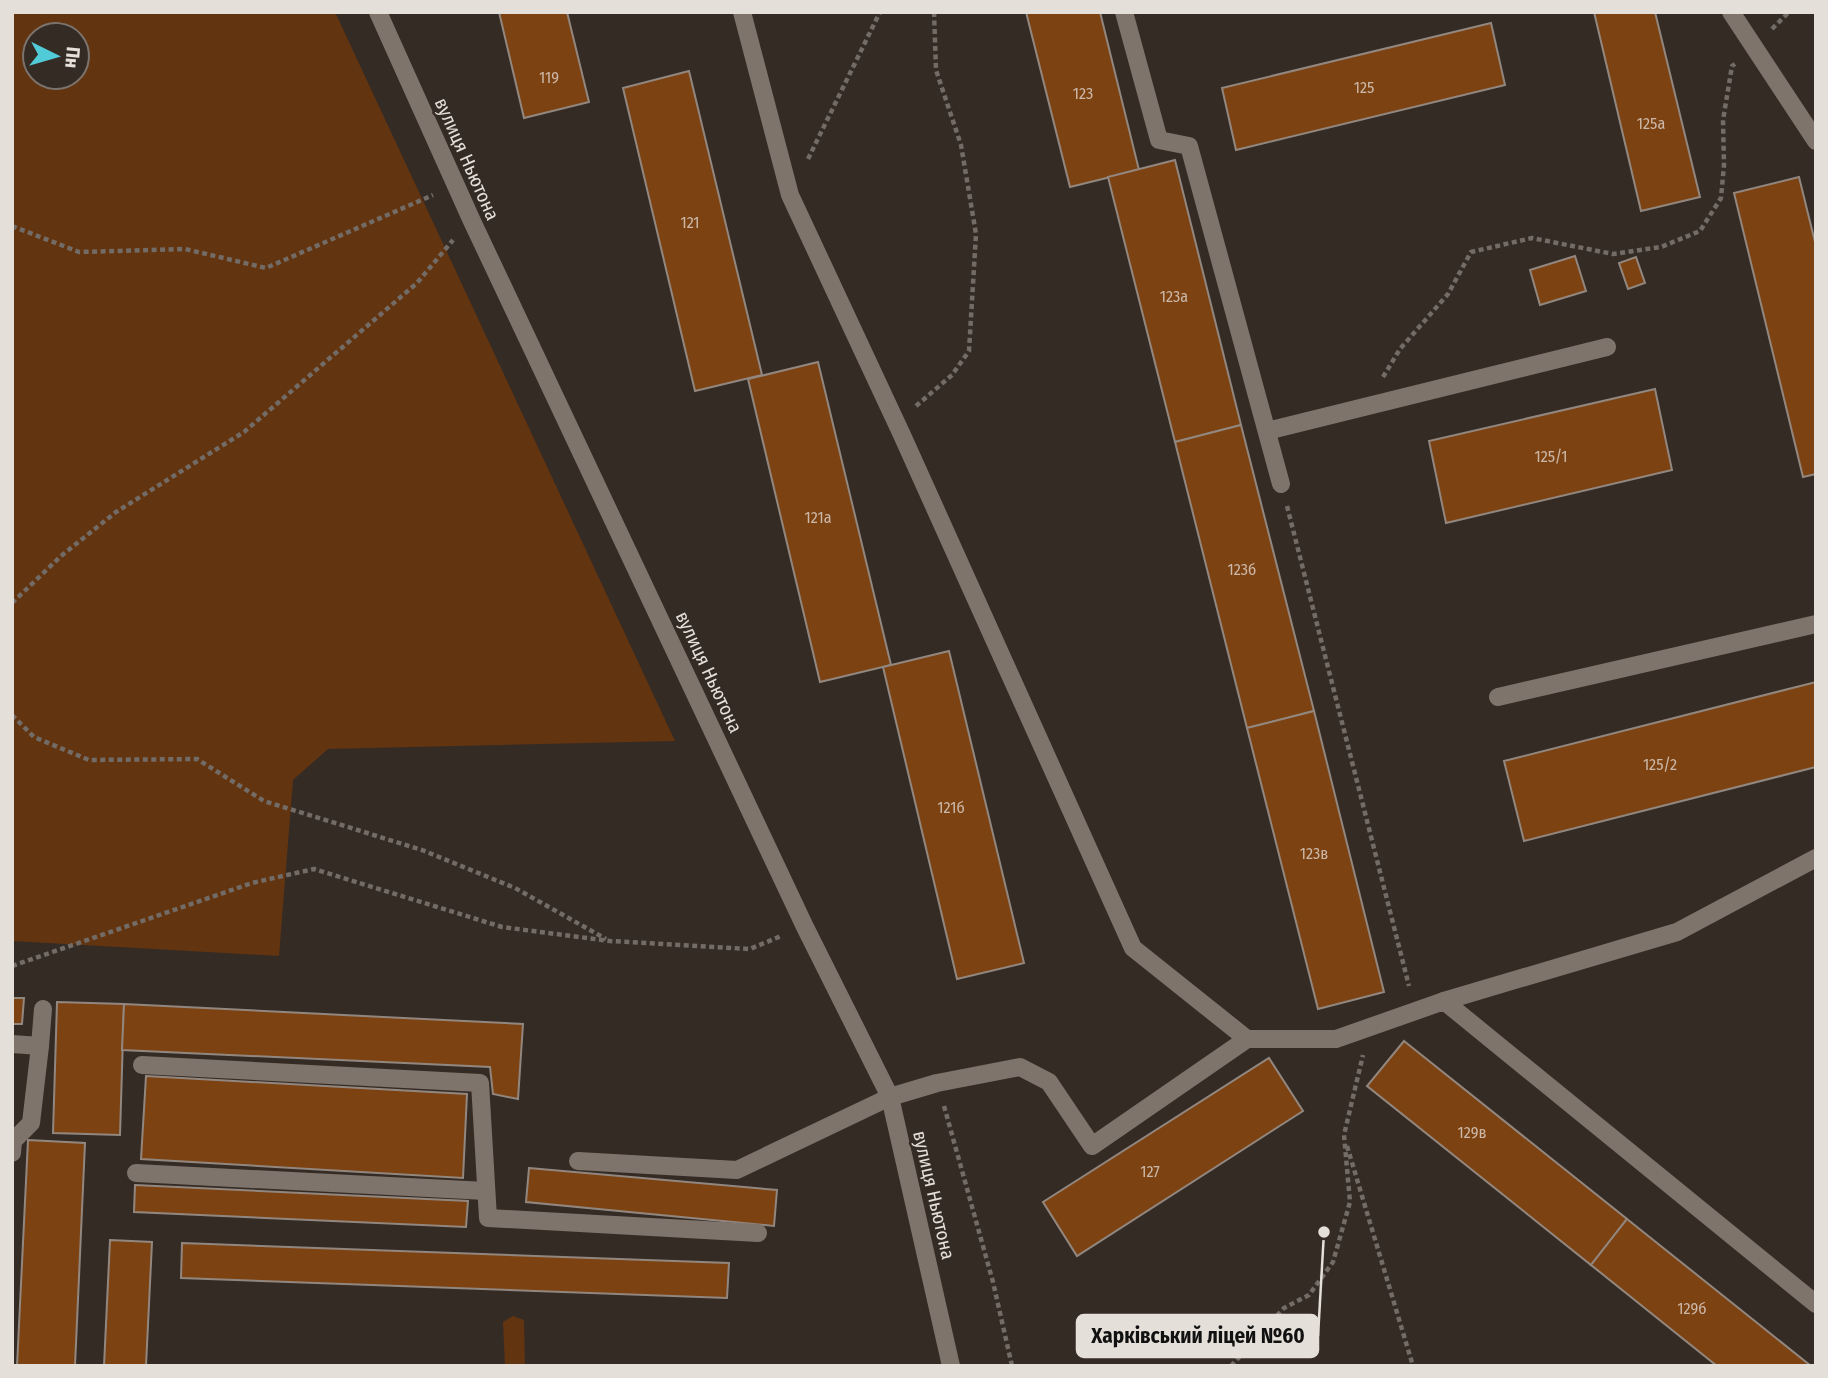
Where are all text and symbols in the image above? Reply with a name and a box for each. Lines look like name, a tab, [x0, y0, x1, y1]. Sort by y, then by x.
north arrow	[21, 21, 91, 91]
text: Пн	[60, 46, 85, 69]
house number: 119	[539, 68, 559, 87]
house number: 125	[1354, 78, 1374, 97]
house number: 123	[1073, 84, 1093, 103]
street label: вулиця Ньютона	[430, 94, 504, 224]
house number: 125а	[1637, 114, 1665, 133]
house number: 121	[680, 213, 700, 232]
house number: 123а	[1160, 287, 1188, 306]
house number: 125/1	[1534, 447, 1568, 466]
house number: 121а	[804, 508, 832, 527]
house number: 123б	[1228, 560, 1256, 579]
street label: вулиця Ньютона	[671, 608, 747, 736]
house number: 125/2	[1643, 755, 1677, 774]
house number: 121б	[937, 798, 965, 817]
house number: 123в	[1300, 844, 1328, 863]
house number: 129в	[1457, 1123, 1487, 1142]
street label: вулиця Ньютона	[908, 1128, 960, 1262]
house number: 127	[1140, 1162, 1160, 1181]
house number: 129б	[1677, 1299, 1707, 1318]
callout: Харківський ліцей №60	[1077, 1315, 1318, 1357]
text: Харківський ліцей №60	[1090, 1323, 1305, 1349]

